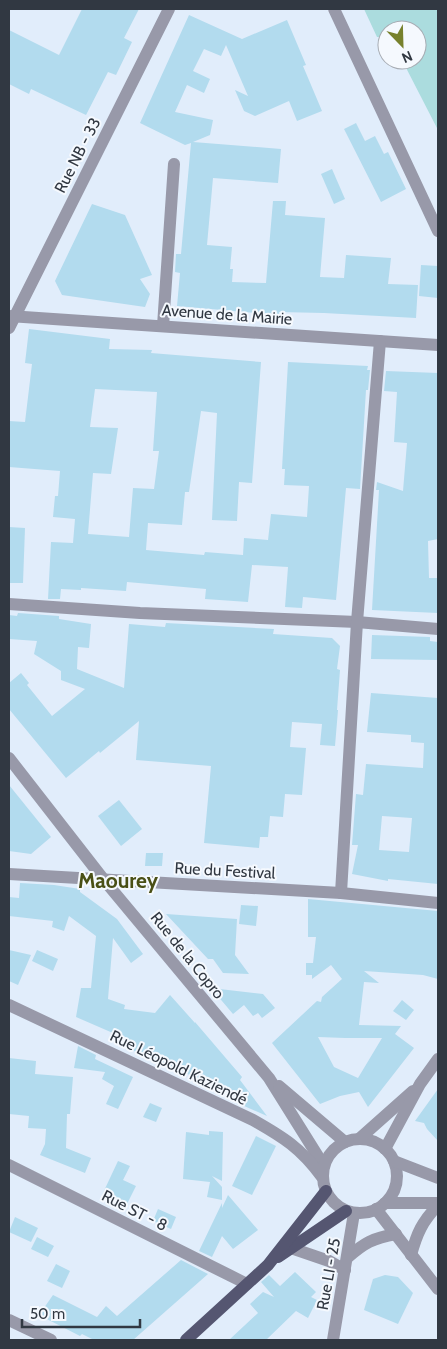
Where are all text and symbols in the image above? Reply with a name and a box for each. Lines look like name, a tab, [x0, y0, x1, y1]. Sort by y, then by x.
north arrow	[377, 20, 427, 70]
text: N	[399, 47, 415, 67]
street label: Rue NB - 33	[50, 114, 104, 196]
street label: Avenue de la Mairie	[161, 300, 293, 329]
street label: Rue du Festival	[174, 858, 276, 883]
district label: Maourey	[78, 868, 159, 893]
street label: Rue de la Copro	[147, 908, 229, 1003]
street label: Rue Léopold Kaziendé	[107, 1026, 250, 1109]
street label: Rue ST - 8	[99, 1186, 171, 1235]
street label: Rue LI - 25	[313, 1237, 344, 1312]
scale bar	[22, 1296, 140, 1328]
text: 50 m	[30, 1305, 65, 1323]

